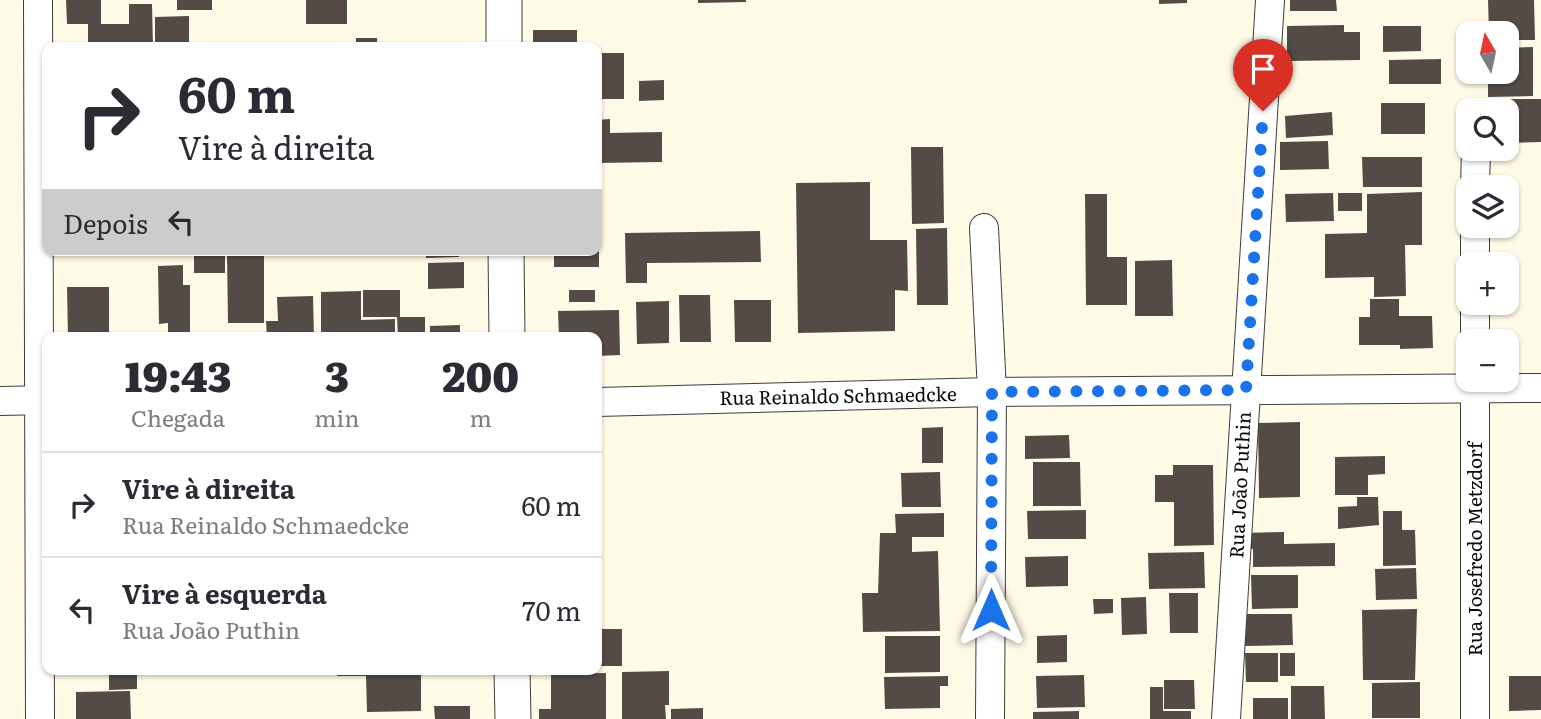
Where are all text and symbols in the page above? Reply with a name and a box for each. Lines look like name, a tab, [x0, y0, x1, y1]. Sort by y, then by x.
north arrow	[1456, 21, 1519, 84]
map controls	[1456, 21, 1519, 392]
pin	[1233, 39, 1293, 111]
icon: arrive	[1244, 50, 1282, 88]
text: 60 m	[178, 55, 295, 128]
icon: right	[63, 70, 154, 161]
button: search	[1456, 98, 1519, 161]
text: Vire à direita	[178, 122, 375, 170]
button: layers	[1456, 175, 1519, 238]
text: Depois	[63, 203, 148, 242]
icon: left	[162, 203, 200, 241]
button: +	[1456, 252, 1519, 315]
button: −	[1456, 329, 1519, 392]
text: 19:43	[125, 343, 231, 405]
text: 3	[325, 343, 349, 405]
text: 200	[442, 343, 519, 405]
street label: Rua Reinaldo Schmaedcke	[719, 379, 957, 411]
text: Chegada	[131, 400, 225, 434]
text: min	[314, 400, 359, 434]
text: m	[470, 400, 492, 434]
street label: Rua João Puthin	[1221, 411, 1257, 559]
street label: Rua Josefredo Metzdorf	[1460, 440, 1488, 656]
text: Vire à direita	[122, 468, 295, 507]
text: 60 m	[522, 485, 581, 524]
icon: right	[63, 486, 101, 524]
text: Rua Reinaldo Schmaedcke	[122, 507, 409, 541]
text: Vire à esquerda	[122, 573, 327, 612]
position arrow	[954, 573, 1028, 647]
text: 70 m	[522, 590, 581, 629]
icon: left	[63, 591, 101, 629]
text: Rua João Puthin	[122, 612, 300, 646]

